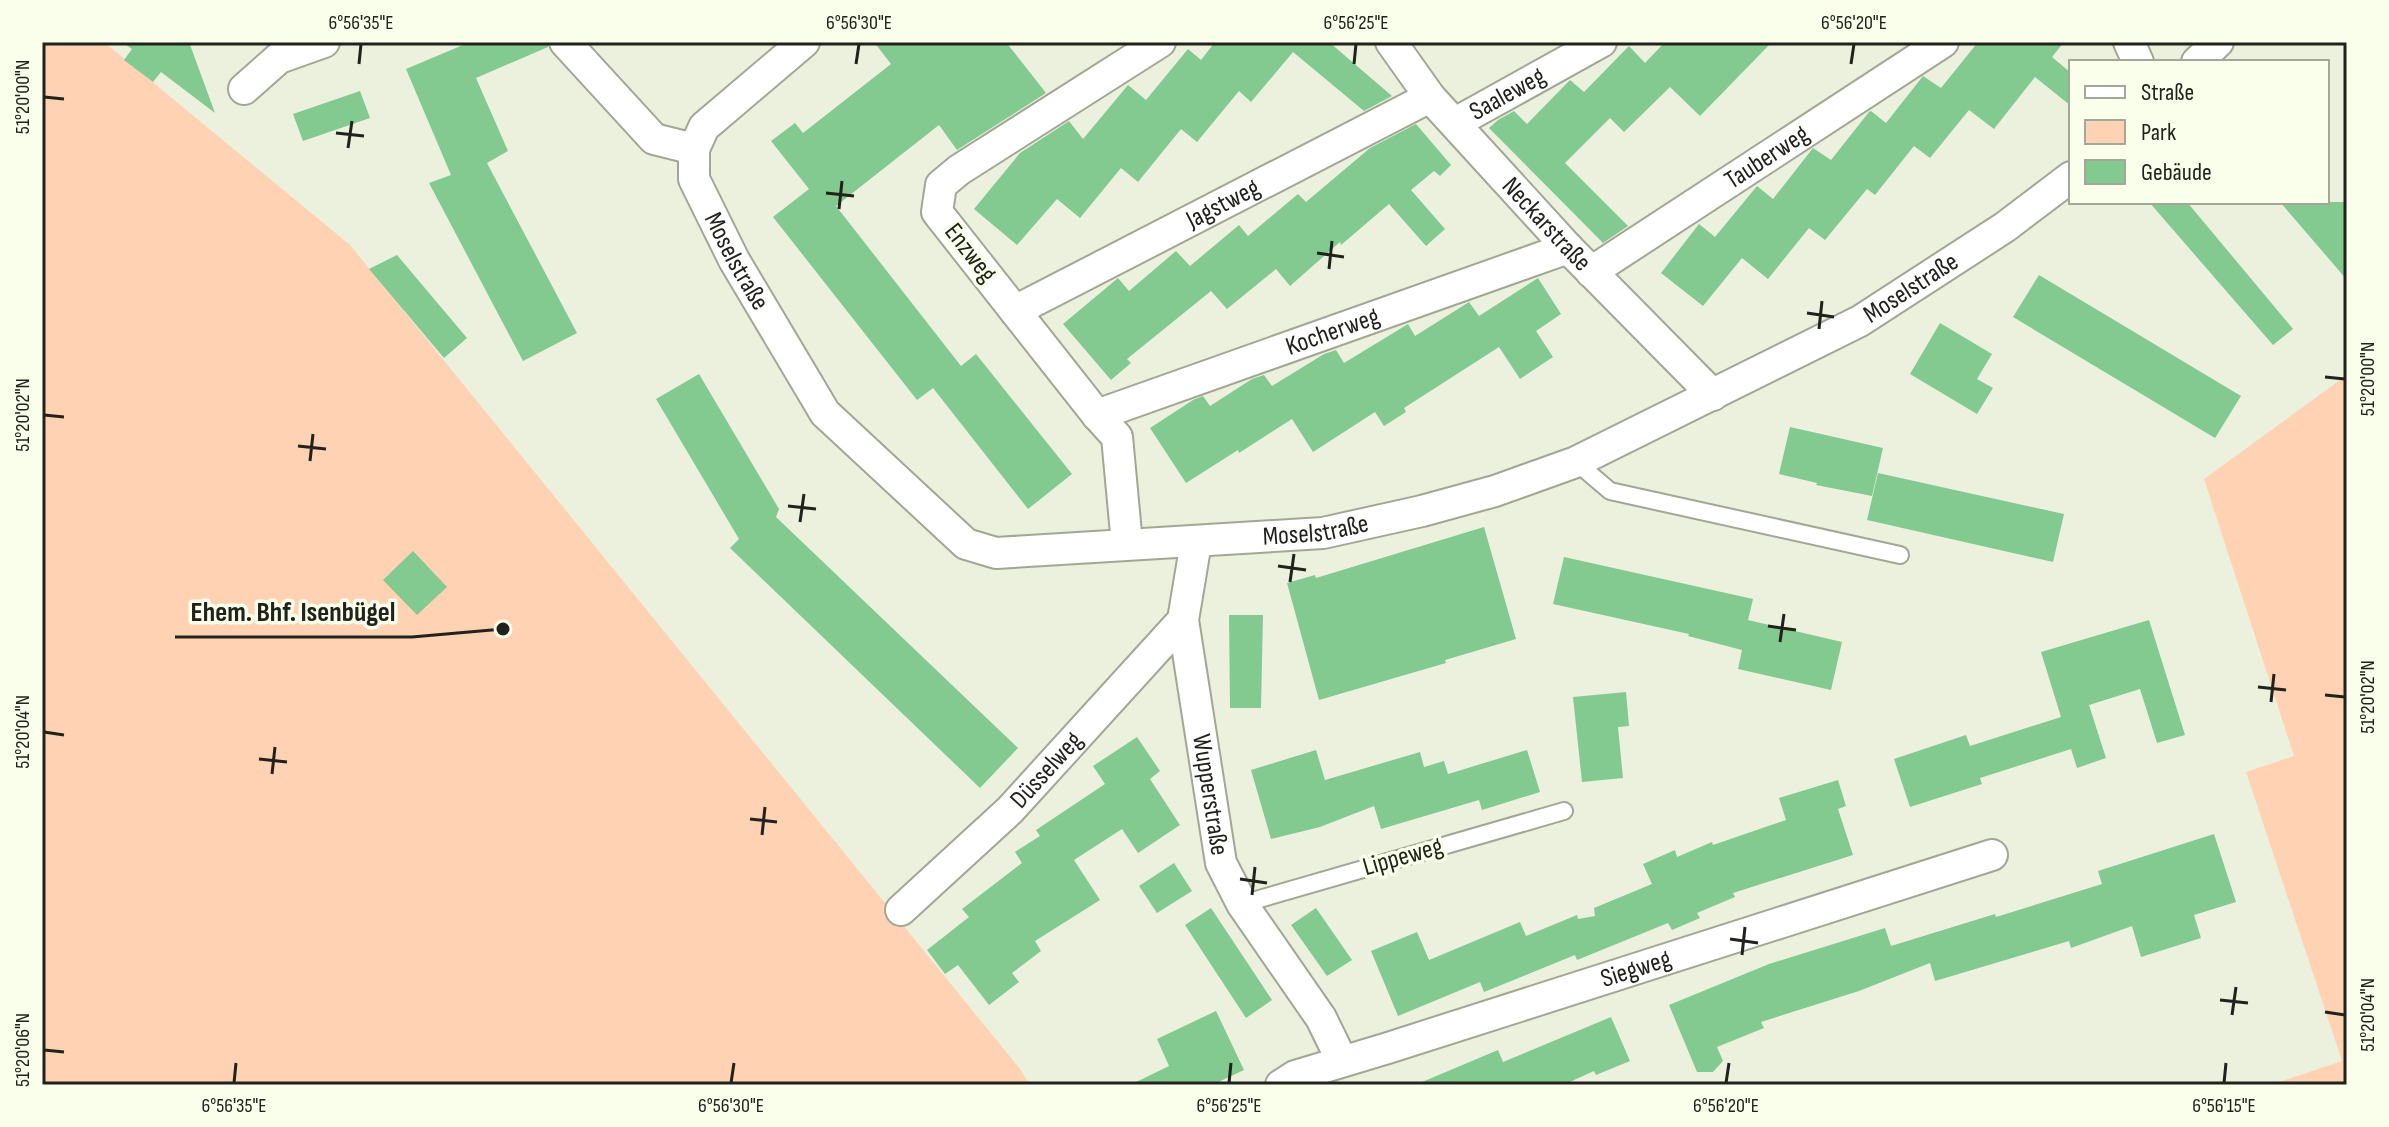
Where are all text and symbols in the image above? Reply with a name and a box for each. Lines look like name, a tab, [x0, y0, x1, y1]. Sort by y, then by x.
text: 6°56'35"E	[328, 11, 394, 35]
text: 6°56'30"E	[826, 11, 892, 35]
text: 6°56'25"E	[1324, 11, 1388, 35]
text: 6°56'20"E	[1821, 11, 1887, 35]
text: 51°20'00"N	[11, 60, 35, 134]
legend	[2069, 60, 2329, 204]
street label: Saaleweg	[1464, 61, 1551, 127]
text: Straße	[2141, 78, 2194, 107]
street label: Tauberweg	[1719, 118, 1815, 196]
text: Park	[2141, 118, 2176, 147]
text: Gebäude	[2141, 158, 2212, 187]
street label: Neckarstraße	[1496, 171, 1598, 278]
street label: Jagstweg	[1180, 172, 1265, 236]
street label: Moselstraße	[697, 207, 776, 316]
street label: Enzweg	[937, 217, 1003, 289]
street label: Moselstraße	[1858, 246, 1964, 330]
street label: Kocherweg	[1282, 301, 1384, 362]
text: 51°20'00"N	[2356, 342, 2380, 416]
text: 51°20'02"N	[11, 378, 35, 452]
street label: Moselstraße	[1262, 508, 1371, 552]
callout: Ehem. Bhf. Isenbügel	[175, 585, 412, 637]
text: Ehem. Bhf. Isenbügel	[191, 596, 395, 629]
text: 51°20'02"N	[2356, 660, 2380, 734]
text: 51°20'04"N	[11, 695, 35, 769]
street label: Düsselweg	[1004, 725, 1089, 815]
street label: Wupperstraße	[1186, 732, 1235, 858]
street label: Lippeweg	[1359, 831, 1447, 883]
street label: Siegweg	[1597, 943, 1675, 995]
text: 51°20'04"N	[2356, 978, 2380, 1052]
text: 51°20'06"N	[11, 1013, 35, 1087]
text: 6°56'35"E	[201, 1094, 267, 1118]
text: 6°56'30"E	[698, 1094, 764, 1118]
text: 6°56'25"E	[1197, 1094, 1261, 1118]
text: 6°56'20"E	[1693, 1094, 1759, 1118]
text: 6°56'15"E	[2192, 1094, 2256, 1118]

